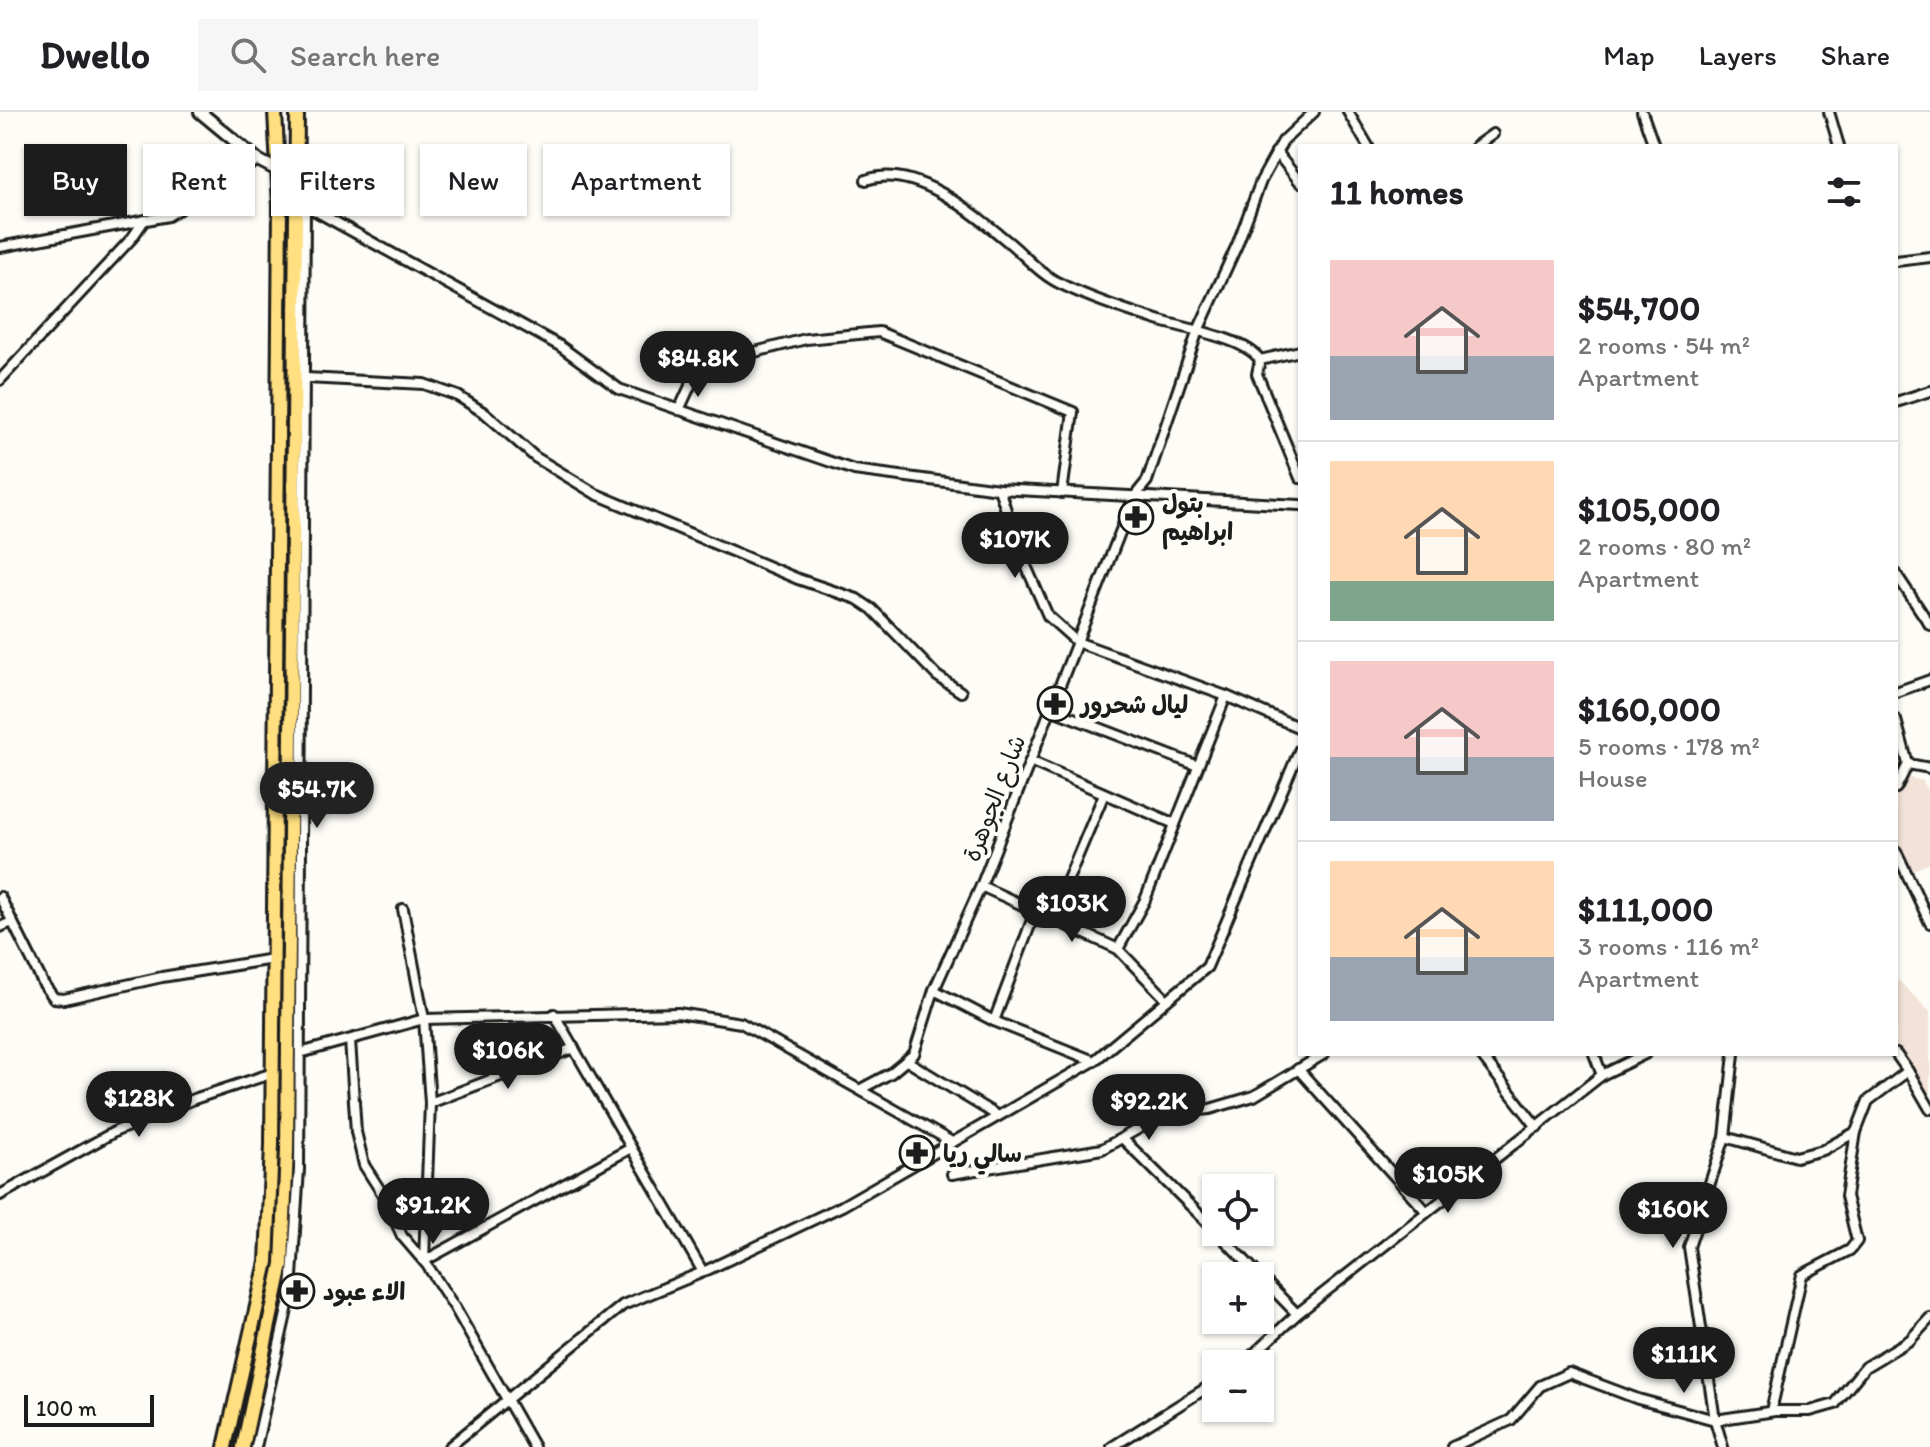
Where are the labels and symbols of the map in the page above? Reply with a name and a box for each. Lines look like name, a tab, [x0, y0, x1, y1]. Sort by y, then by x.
pin: $84.8K	[633, 331, 763, 399]
place label: بتول ابراهيم	[1162, 489, 1233, 550]
pharmacy icon: بتول ابراهيم	[1117, 498, 1155, 536]
pin: $107K	[959, 512, 1071, 580]
pharmacy icon: ليال شحرور	[1036, 685, 1074, 723]
place label: ليال شحرور	[1079, 690, 1188, 719]
street label: شارع الجوهرة	[957, 731, 1034, 866]
pin: $54.7K	[252, 762, 382, 830]
pin: $103K	[1016, 876, 1128, 944]
pin: $106K	[452, 1023, 564, 1091]
pin: $128K	[83, 1071, 195, 1139]
pin: $92.2K	[1084, 1074, 1214, 1142]
pharmacy icon: سالي ريا	[898, 1134, 936, 1172]
place label: سالي ريا	[943, 1139, 1022, 1175]
pin: $105K	[1392, 1147, 1504, 1215]
pin: $91.2K	[368, 1178, 498, 1246]
pin: $160K	[1617, 1182, 1729, 1250]
pharmacy icon: الاء عبود	[278, 1272, 316, 1310]
place label: الاء عبود	[323, 1277, 405, 1307]
pin: $111K	[1628, 1327, 1740, 1395]
scale bar	[24, 1391, 154, 1427]

